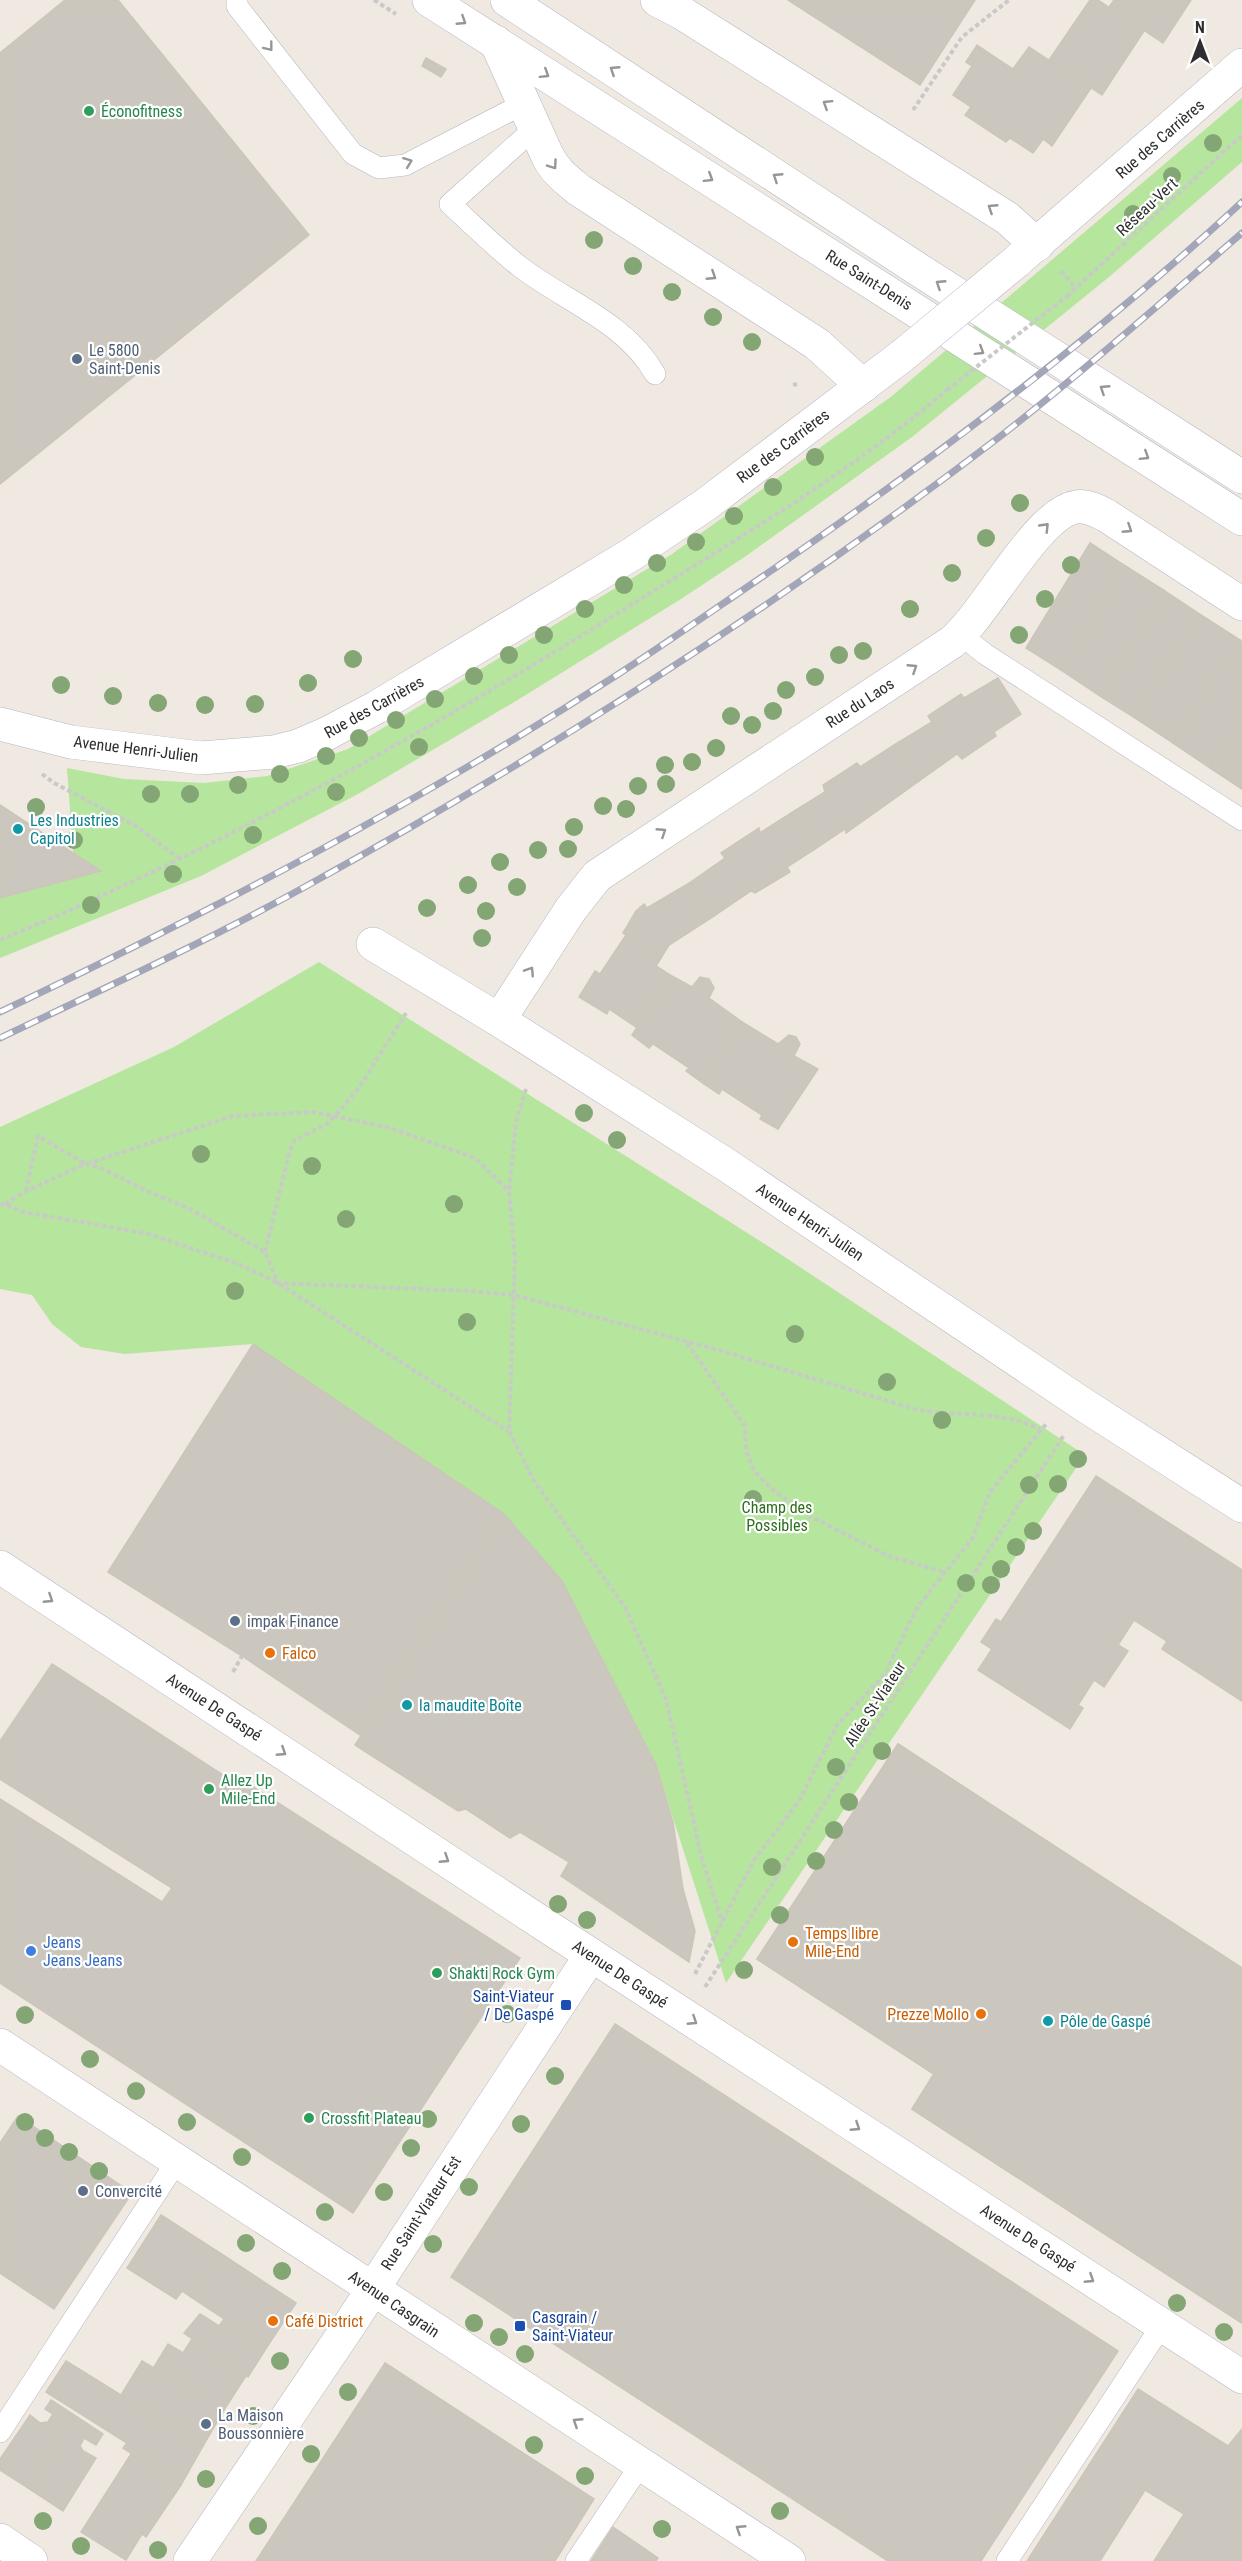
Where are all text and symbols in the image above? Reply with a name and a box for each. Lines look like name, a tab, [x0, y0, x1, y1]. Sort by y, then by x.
north arrow	[1170, 12, 1230, 72]
one-way arrow	[456, 14, 467, 25]
text: N	[1195, 18, 1205, 37]
one-way arrow	[262, 41, 273, 52]
one-way arrow	[539, 66, 549, 78]
one-way arrow	[609, 66, 620, 77]
street label: Rue des Carrières	[1112, 95, 1208, 183]
one-way arrow	[823, 99, 833, 111]
place label: Éconofitness	[101, 102, 182, 121]
marker: Éconofitness	[82, 104, 96, 118]
one-way arrow	[402, 157, 413, 169]
one-way arrow	[546, 158, 557, 169]
one-way arrow	[703, 171, 713, 183]
one-way arrow	[772, 173, 783, 184]
street label: Réseau-Vert	[1113, 174, 1182, 240]
one-way arrow	[988, 204, 998, 216]
street label: Rue Saint-Denis	[822, 246, 916, 314]
one-way arrow	[706, 269, 716, 281]
one-way arrow	[936, 279, 946, 291]
place label: Le 5800 Saint-Denis	[89, 341, 160, 378]
one-way arrow	[973, 344, 984, 355]
marker: Le 5800 Saint-Denis	[70, 352, 84, 366]
one-way arrow	[1100, 384, 1110, 396]
street label: Rue des Carrières	[733, 405, 833, 487]
one-way arrow	[1138, 448, 1149, 459]
one-way arrow	[1122, 522, 1132, 534]
one-way arrow	[1038, 524, 1049, 535]
one-way arrow	[906, 664, 917, 675]
street label: Rue des Carrières	[321, 672, 427, 742]
street label: Rue du Laos	[822, 674, 898, 732]
street label: Avenue Henri-Julien	[73, 732, 199, 766]
place label: Les Industries Capitol	[30, 811, 119, 848]
marker: Les Industries Capitol	[11, 822, 25, 836]
one-way arrow	[656, 827, 666, 839]
one-way arrow	[523, 967, 535, 977]
street label: Avenue Henri-Julien	[753, 1179, 867, 1265]
park label: Champ des Possibles	[742, 1498, 812, 1535]
one-way arrow	[43, 1591, 53, 1603]
place label: impak Finance	[247, 1612, 339, 1631]
marker: impak Finance	[228, 1614, 242, 1628]
place label: Falco	[282, 1644, 316, 1663]
marker: Falco	[263, 1646, 277, 1660]
street label: Allée St-Viateur	[841, 1658, 910, 1750]
street label: Avenue De Gaspé	[163, 1669, 265, 1745]
place label: la maudite Boîte	[419, 1696, 522, 1715]
marker: la maudite Boîte	[400, 1698, 414, 1712]
one-way arrow	[275, 1745, 286, 1756]
place label: Allez Up Mile-End	[221, 1771, 276, 1808]
marker: Allez Up Mile-End	[202, 1782, 216, 1796]
one-way arrow	[438, 1852, 449, 1863]
place label: Temps libre Mile-End	[805, 1924, 878, 1961]
place label: Jeans Jeans Jeans	[43, 1933, 123, 1970]
marker: Temps libre Mile-End	[786, 1935, 800, 1949]
street label: Avenue De Gaspé	[569, 1936, 671, 2012]
marker: Jeans Jeans Jeans	[24, 1944, 38, 1958]
place label: Shakti Rock Gym	[449, 1964, 555, 1983]
marker: Shakti Rock Gym	[430, 1966, 444, 1980]
place label: Saint-Viateur / De Gaspé	[473, 1987, 554, 2024]
marker: Saint-Viateur / De Gaspé	[559, 1998, 573, 2012]
place label: Prezze Mollo	[887, 2005, 969, 2024]
marker: Prezze Mollo	[974, 2007, 988, 2021]
place label: Pôle de Gaspé	[1060, 2012, 1151, 2031]
one-way arrow	[686, 2014, 697, 2025]
marker: Pôle de Gaspé	[1041, 2014, 1055, 2028]
place label: Crossfit Plateau	[321, 2109, 422, 2128]
marker: Crossfit Plateau	[302, 2111, 316, 2125]
one-way arrow	[849, 2120, 860, 2131]
street label: Rue Saint-Viateur Est	[377, 2152, 465, 2274]
place label: Convercité	[95, 2182, 162, 2201]
marker: Convercité	[76, 2184, 90, 2198]
street label: Avenue De Gaspé	[977, 2200, 1079, 2276]
street label: Avenue Casgrain	[345, 2267, 443, 2341]
one-way arrow	[1084, 2271, 1095, 2282]
place label: Casgrain / Saint-Viateur	[532, 2308, 613, 2345]
place label: Café District	[285, 2312, 364, 2331]
marker: Café District	[266, 2314, 280, 2328]
marker: Casgrain / Saint-Viateur	[513, 2319, 527, 2333]
place label: La Maison Boussonnière	[218, 2406, 304, 2443]
marker: La Maison Boussonnière	[199, 2417, 213, 2431]
one-way arrow	[573, 2418, 583, 2430]
one-way arrow	[736, 2525, 747, 2536]

